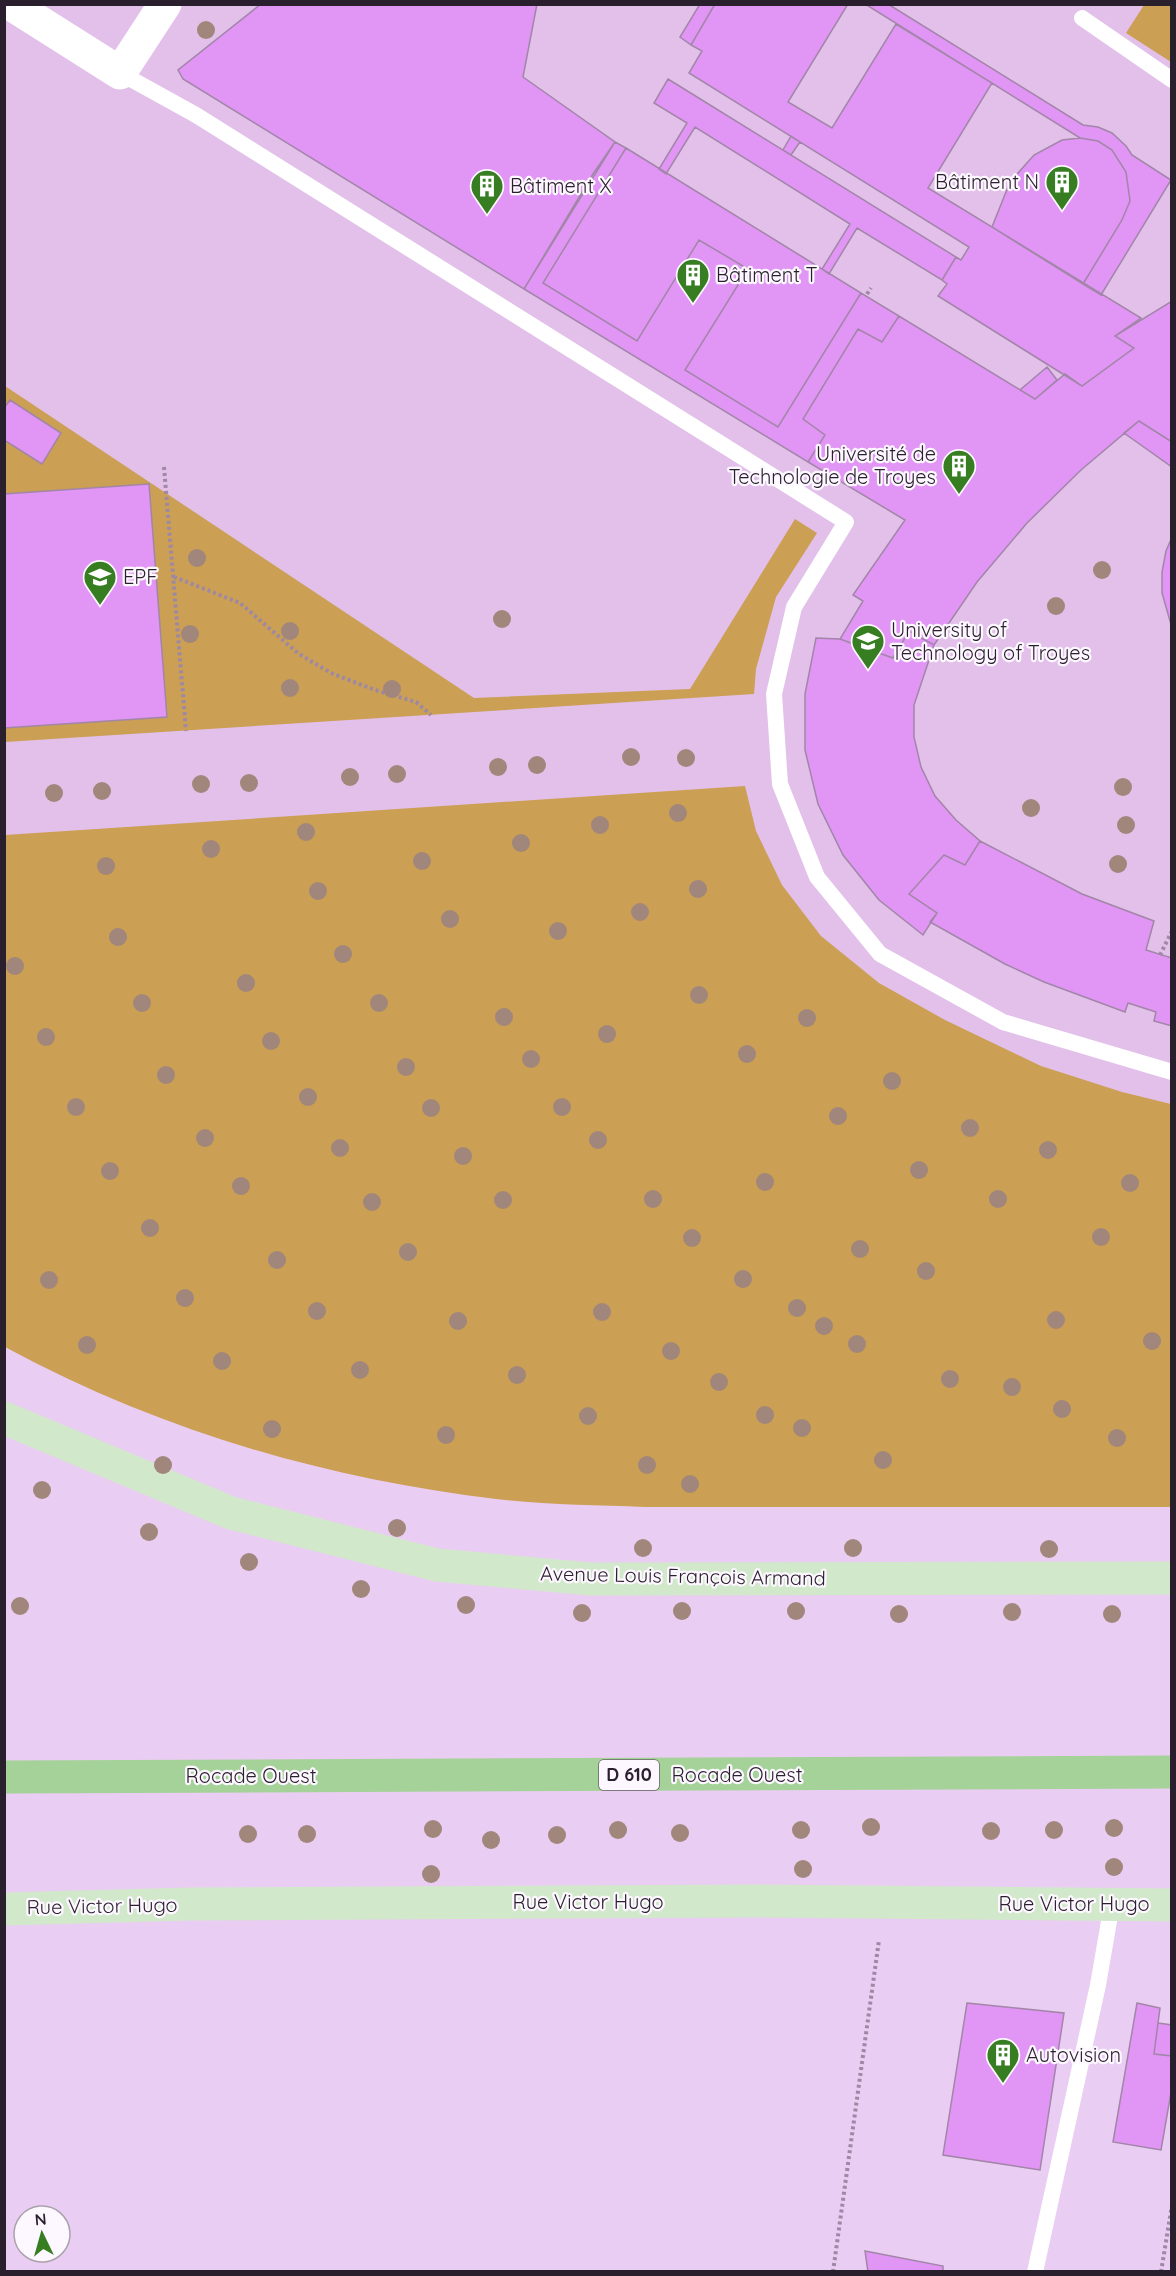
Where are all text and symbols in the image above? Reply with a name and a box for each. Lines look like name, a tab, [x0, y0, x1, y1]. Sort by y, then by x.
building icon: Bâtiment N	[1044, 164, 1080, 211]
building icon: Bâtiment X	[469, 168, 505, 215]
place label: Bâtiment N	[935, 169, 1039, 194]
place label: Bâtiment X	[510, 173, 612, 198]
building icon: Bâtiment T	[675, 257, 711, 304]
place label: Bâtiment T	[716, 262, 818, 287]
place label: Université de Technologie de Troyes	[729, 441, 936, 489]
building icon: Université de Technologie de Troyes	[941, 448, 977, 495]
school or university icon: EPF	[82, 559, 118, 606]
place label: EPF	[123, 564, 158, 589]
place label: University of Technology of Troyes	[891, 617, 1090, 665]
school or university icon: University of Technology of Troyes	[850, 623, 886, 670]
street label: Avenue Louis François Armand	[540, 1561, 826, 1590]
road number: D 610	[599, 1760, 659, 1790]
street label: Rocade Ouest	[672, 1762, 803, 1787]
street label: Rocade Ouest	[186, 1763, 317, 1788]
street label: Rue Victor Hugo	[513, 1889, 663, 1914]
street label: Rue Victor Hugo	[999, 1891, 1149, 1916]
street label: Rue Victor Hugo	[26, 1892, 178, 1919]
building icon: Autovision	[985, 2037, 1021, 2084]
place label: Autovision	[1026, 2042, 1121, 2067]
north arrow	[12, 2204, 72, 2264]
text: N	[34, 2209, 47, 2230]

